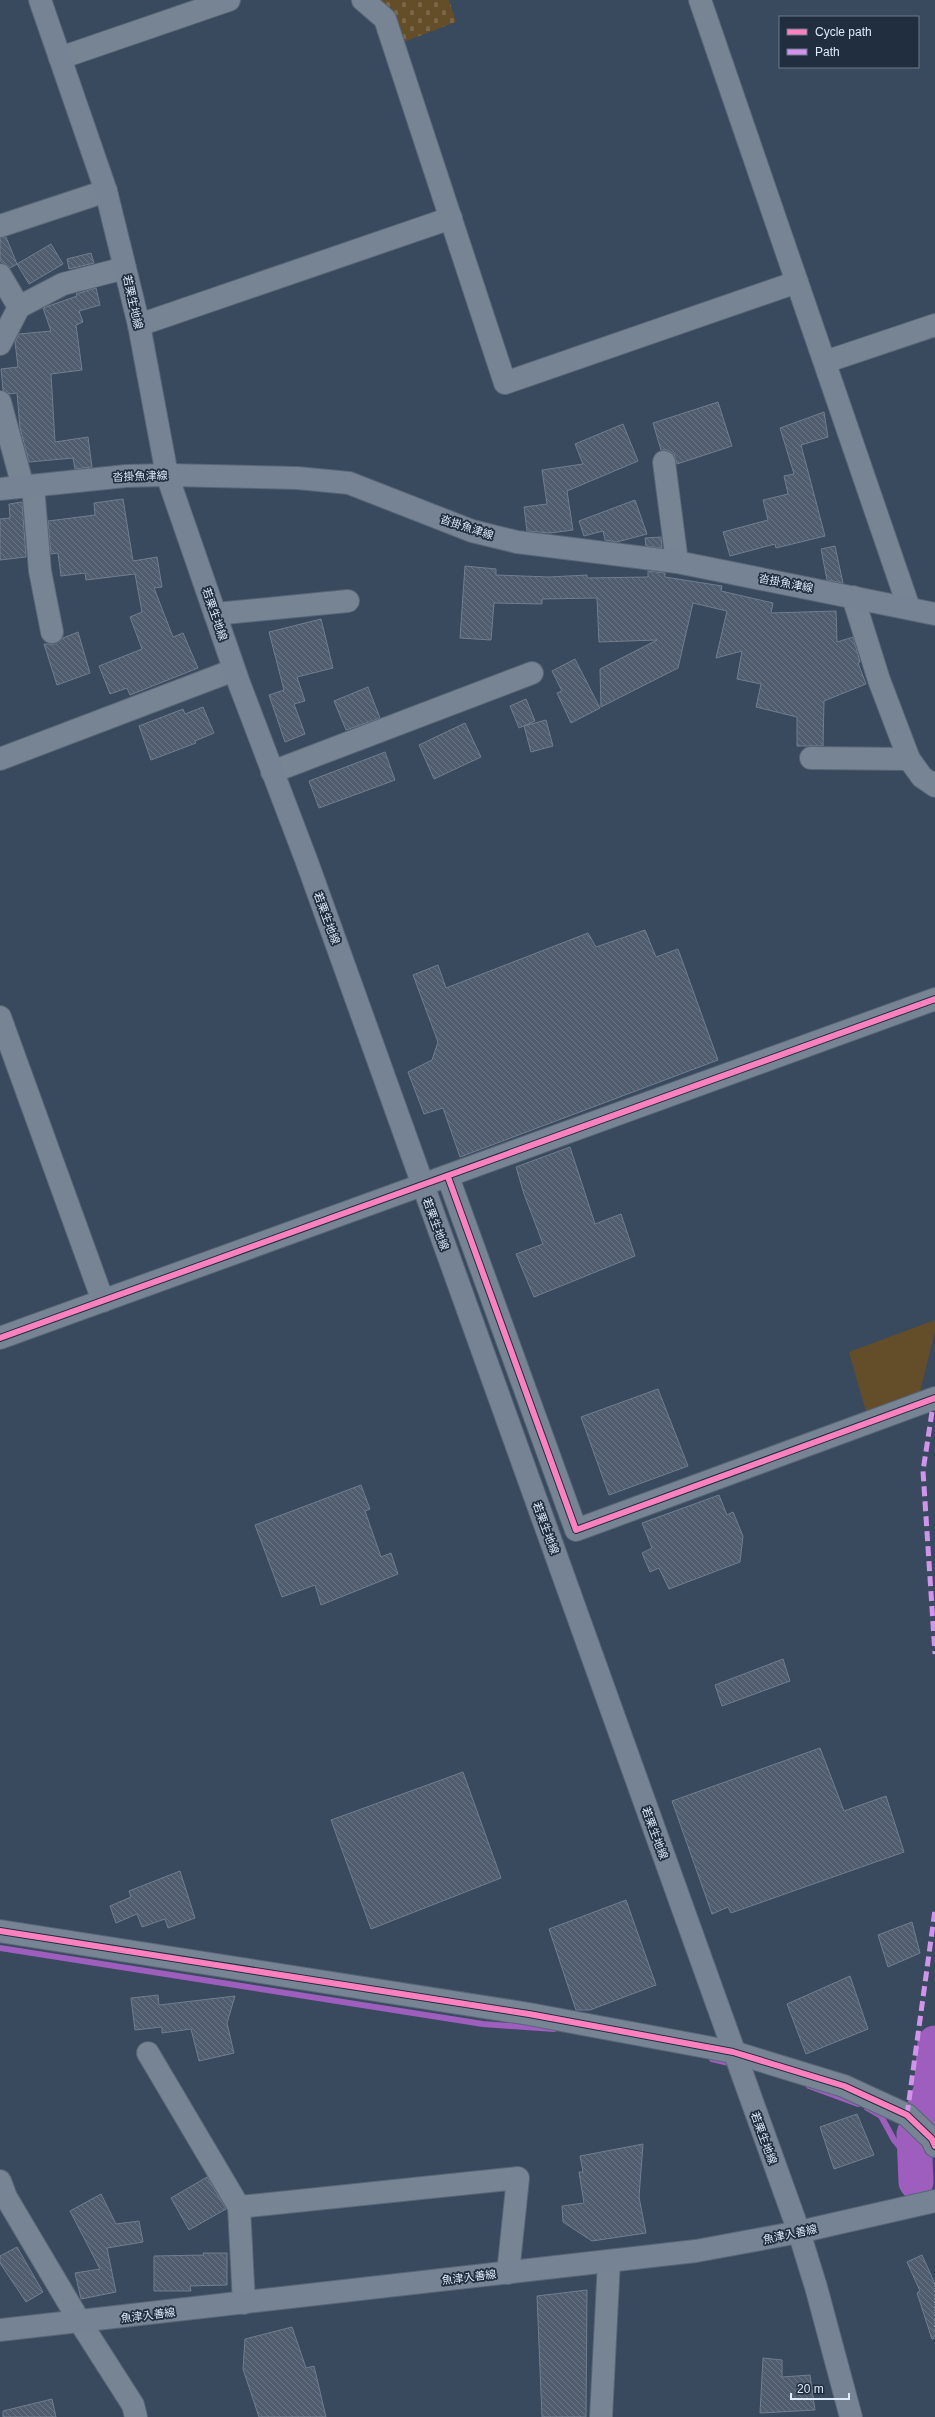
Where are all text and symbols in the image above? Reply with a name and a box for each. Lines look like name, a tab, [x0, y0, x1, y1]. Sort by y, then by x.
legend	[779, 16, 919, 68]
text: Cycle path	[815, 25, 872, 39]
text: Path	[815, 45, 840, 59]
street label: 若栗生地線	[121, 274, 145, 330]
street label: 沓掛魚津線	[112, 469, 168, 483]
street label: 沓掛魚津線	[439, 513, 495, 541]
street label: 沓掛魚津線	[758, 572, 814, 594]
street label: 若栗生地線	[200, 586, 230, 642]
street label: 若栗生地線	[312, 890, 342, 946]
street label: 若栗生地線	[421, 1196, 451, 1252]
street label: 若栗生地線	[531, 1500, 561, 1556]
street label: 若栗生地線	[640, 1805, 670, 1861]
street label: 若栗生地線	[749, 2110, 779, 2166]
street label: 魚津入善線	[762, 2222, 818, 2246]
street label: 魚津入善線	[441, 2268, 497, 2286]
street label: 魚津入善線	[120, 2306, 176, 2324]
scale bar	[791, 2375, 849, 2401]
text: 20 m	[797, 2382, 824, 2396]

